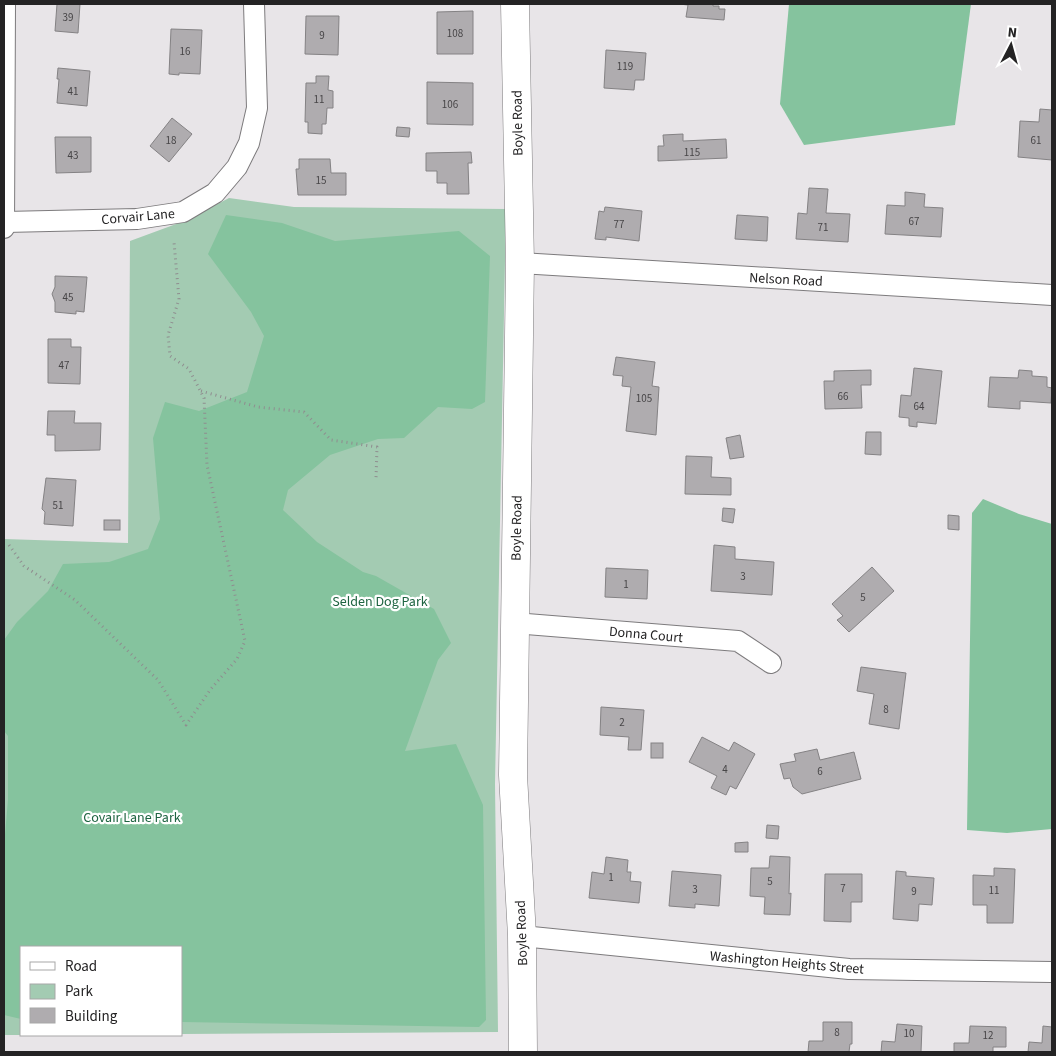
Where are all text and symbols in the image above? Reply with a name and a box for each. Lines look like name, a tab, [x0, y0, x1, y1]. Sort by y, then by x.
house number: 39	[63, 10, 73, 25]
north arrow	[986, 20, 1036, 70]
text: N	[1007, 23, 1018, 43]
house number: 108	[447, 26, 464, 41]
house number: 9	[319, 28, 325, 43]
house number: 16	[180, 44, 191, 59]
house number: 119	[617, 59, 633, 74]
house number: 41	[68, 84, 78, 99]
street label: Boyle Road	[507, 90, 529, 156]
house number: 11	[314, 92, 324, 107]
house number: 106	[442, 97, 459, 112]
house number: 18	[166, 133, 177, 148]
house number: 61	[1031, 133, 1041, 148]
house number: 115	[684, 145, 700, 160]
house number: 43	[68, 148, 78, 163]
house number: 15	[316, 173, 326, 188]
street label: Corvair Lane	[101, 204, 176, 230]
house number: 67	[909, 214, 919, 229]
house number: 77	[614, 217, 624, 232]
house number: 71	[818, 220, 828, 235]
street label: Nelson Road	[749, 268, 823, 292]
house number: 45	[63, 290, 73, 305]
house number: 47	[59, 358, 69, 373]
house number: 66	[838, 389, 849, 404]
house number: 105	[636, 391, 652, 406]
house number: 64	[914, 399, 925, 414]
street label: Boyle Road	[506, 495, 528, 561]
house number: 51	[53, 498, 63, 513]
house number: 3	[740, 569, 746, 584]
house number: 1	[623, 577, 629, 592]
house number: 5	[860, 590, 866, 605]
park label: Selden Dog Park	[332, 592, 428, 612]
street label: Donna Court	[608, 622, 684, 648]
house number: 8	[883, 702, 889, 717]
house number: 2	[619, 715, 625, 730]
house number: 4	[722, 762, 728, 777]
house number: 6	[817, 764, 823, 779]
park label: Covair Lane Park	[83, 808, 181, 828]
house number: 1	[608, 870, 614, 885]
house number: 5	[767, 874, 773, 889]
house number: 7	[840, 881, 846, 896]
house number: 3	[692, 882, 698, 897]
house number: 11	[989, 883, 999, 898]
house number: 9	[911, 884, 917, 899]
street label: Boyle Road	[511, 900, 533, 966]
legend	[20, 946, 182, 1036]
street label: Washington Heights Street	[709, 946, 865, 980]
text: Road	[65, 956, 97, 977]
text: Park	[65, 981, 94, 1002]
text: Building	[65, 1006, 118, 1027]
house number: 8	[834, 1025, 840, 1040]
house number: 10	[904, 1026, 914, 1041]
house number: 12	[983, 1028, 993, 1043]

